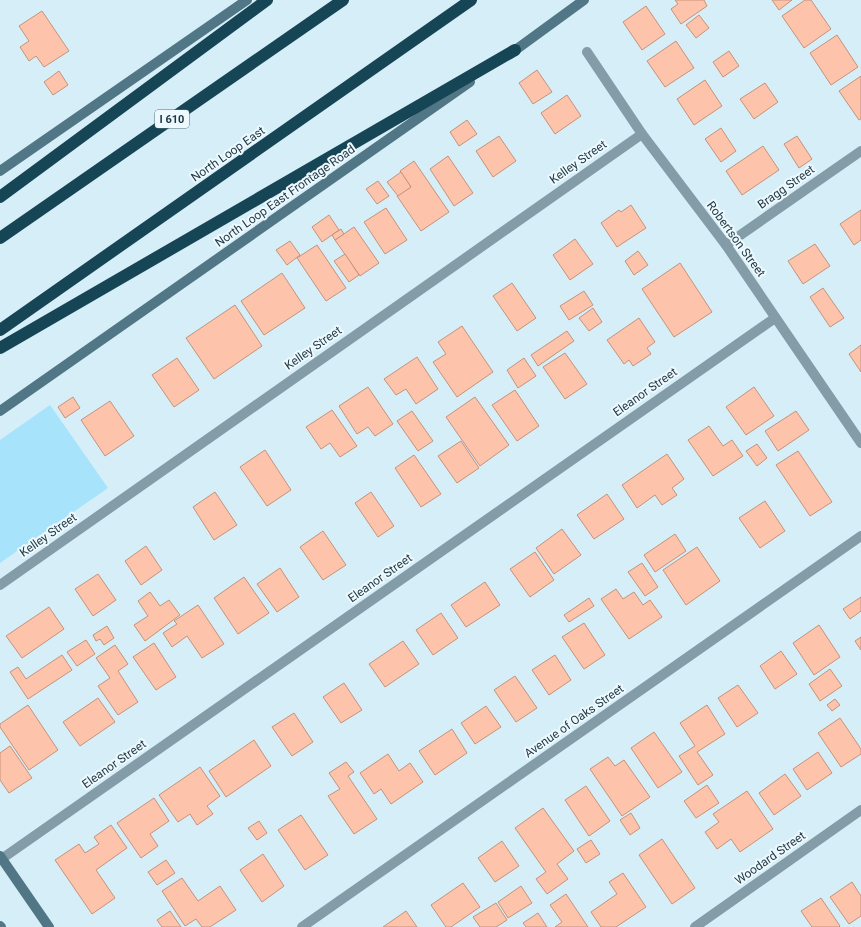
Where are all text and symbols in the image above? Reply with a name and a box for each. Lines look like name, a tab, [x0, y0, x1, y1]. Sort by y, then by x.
road number: I 610	[155, 110, 189, 128]
street label: North Loop East	[189, 123, 268, 185]
street label: Kelley Street	[547, 137, 609, 187]
street label: North Loop East Frontage Road	[212, 142, 358, 250]
street label: Bragg Street	[755, 162, 817, 212]
street label: Robertson Street	[704, 199, 768, 280]
street label: Kelley Street	[282, 323, 344, 373]
street label: Eleanor Street	[610, 365, 680, 419]
street label: Kelley Street	[17, 510, 79, 560]
street label: Eleanor Street	[345, 551, 415, 605]
street label: Avenue of Oaks Street	[522, 681, 626, 761]
street label: Eleanor Street	[79, 737, 149, 791]
street label: Woodard Street	[732, 828, 808, 887]

